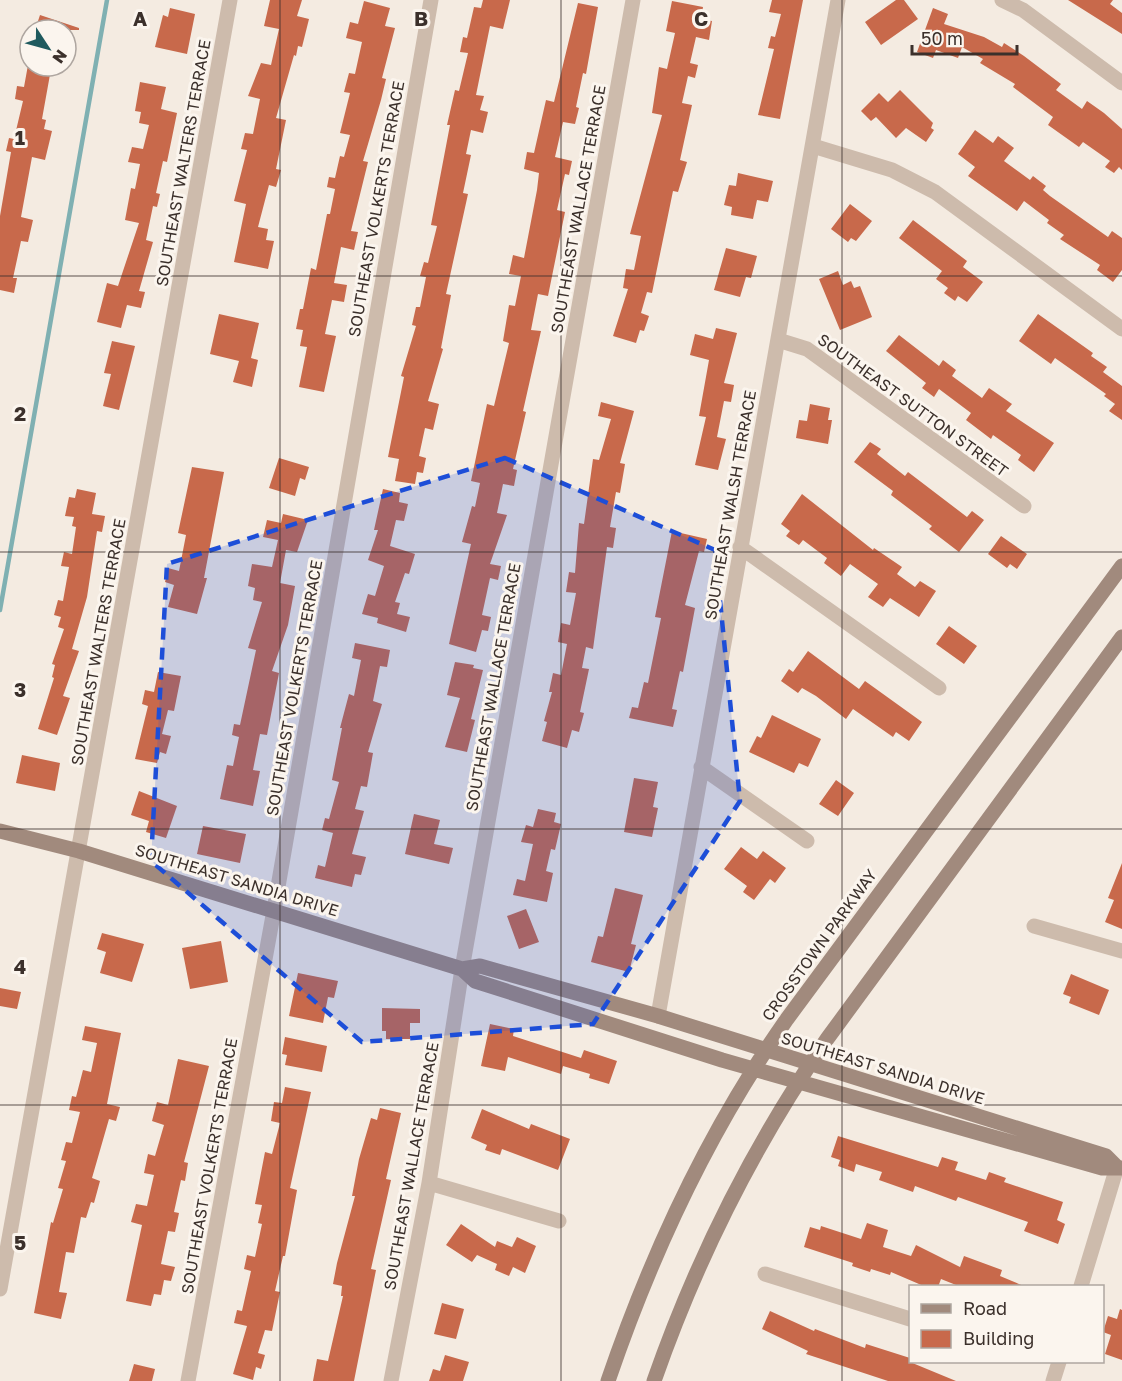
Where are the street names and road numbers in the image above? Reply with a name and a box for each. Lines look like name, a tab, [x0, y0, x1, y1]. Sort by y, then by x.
street label: SOUTHEAST WALTERS TERRACE	[151, 38, 215, 288]
street label: SOUTHEAST VOLKERTS TERRACE	[344, 79, 408, 339]
street label: SOUTHEAST WALLACE TERRACE	[546, 83, 610, 335]
street label: SOUTHEAST SUTTON STREET	[814, 329, 1012, 481]
street label: SOUTHEAST WALSH TERRACE	[700, 389, 760, 621]
street label: SOUTHEAST WALTERS TERRACE	[66, 517, 130, 767]
street label: SOUTHEAST VOLKERTS TERRACE	[262, 558, 326, 818]
street label: SOUTHEAST WALLACE TERRACE	[461, 561, 525, 813]
street label: SOUTHEAST SANDIA DRIVE	[133, 839, 341, 921]
street label: CROSSTOWN PARKWAY	[757, 865, 881, 1025]
street label: SOUTHEAST SANDIA DRIVE	[779, 1027, 987, 1109]
street label: SOUTHEAST VOLKERTS TERRACE	[177, 1036, 241, 1296]
street label: SOUTHEAST WALLACE TERRACE	[379, 1040, 443, 1292]

